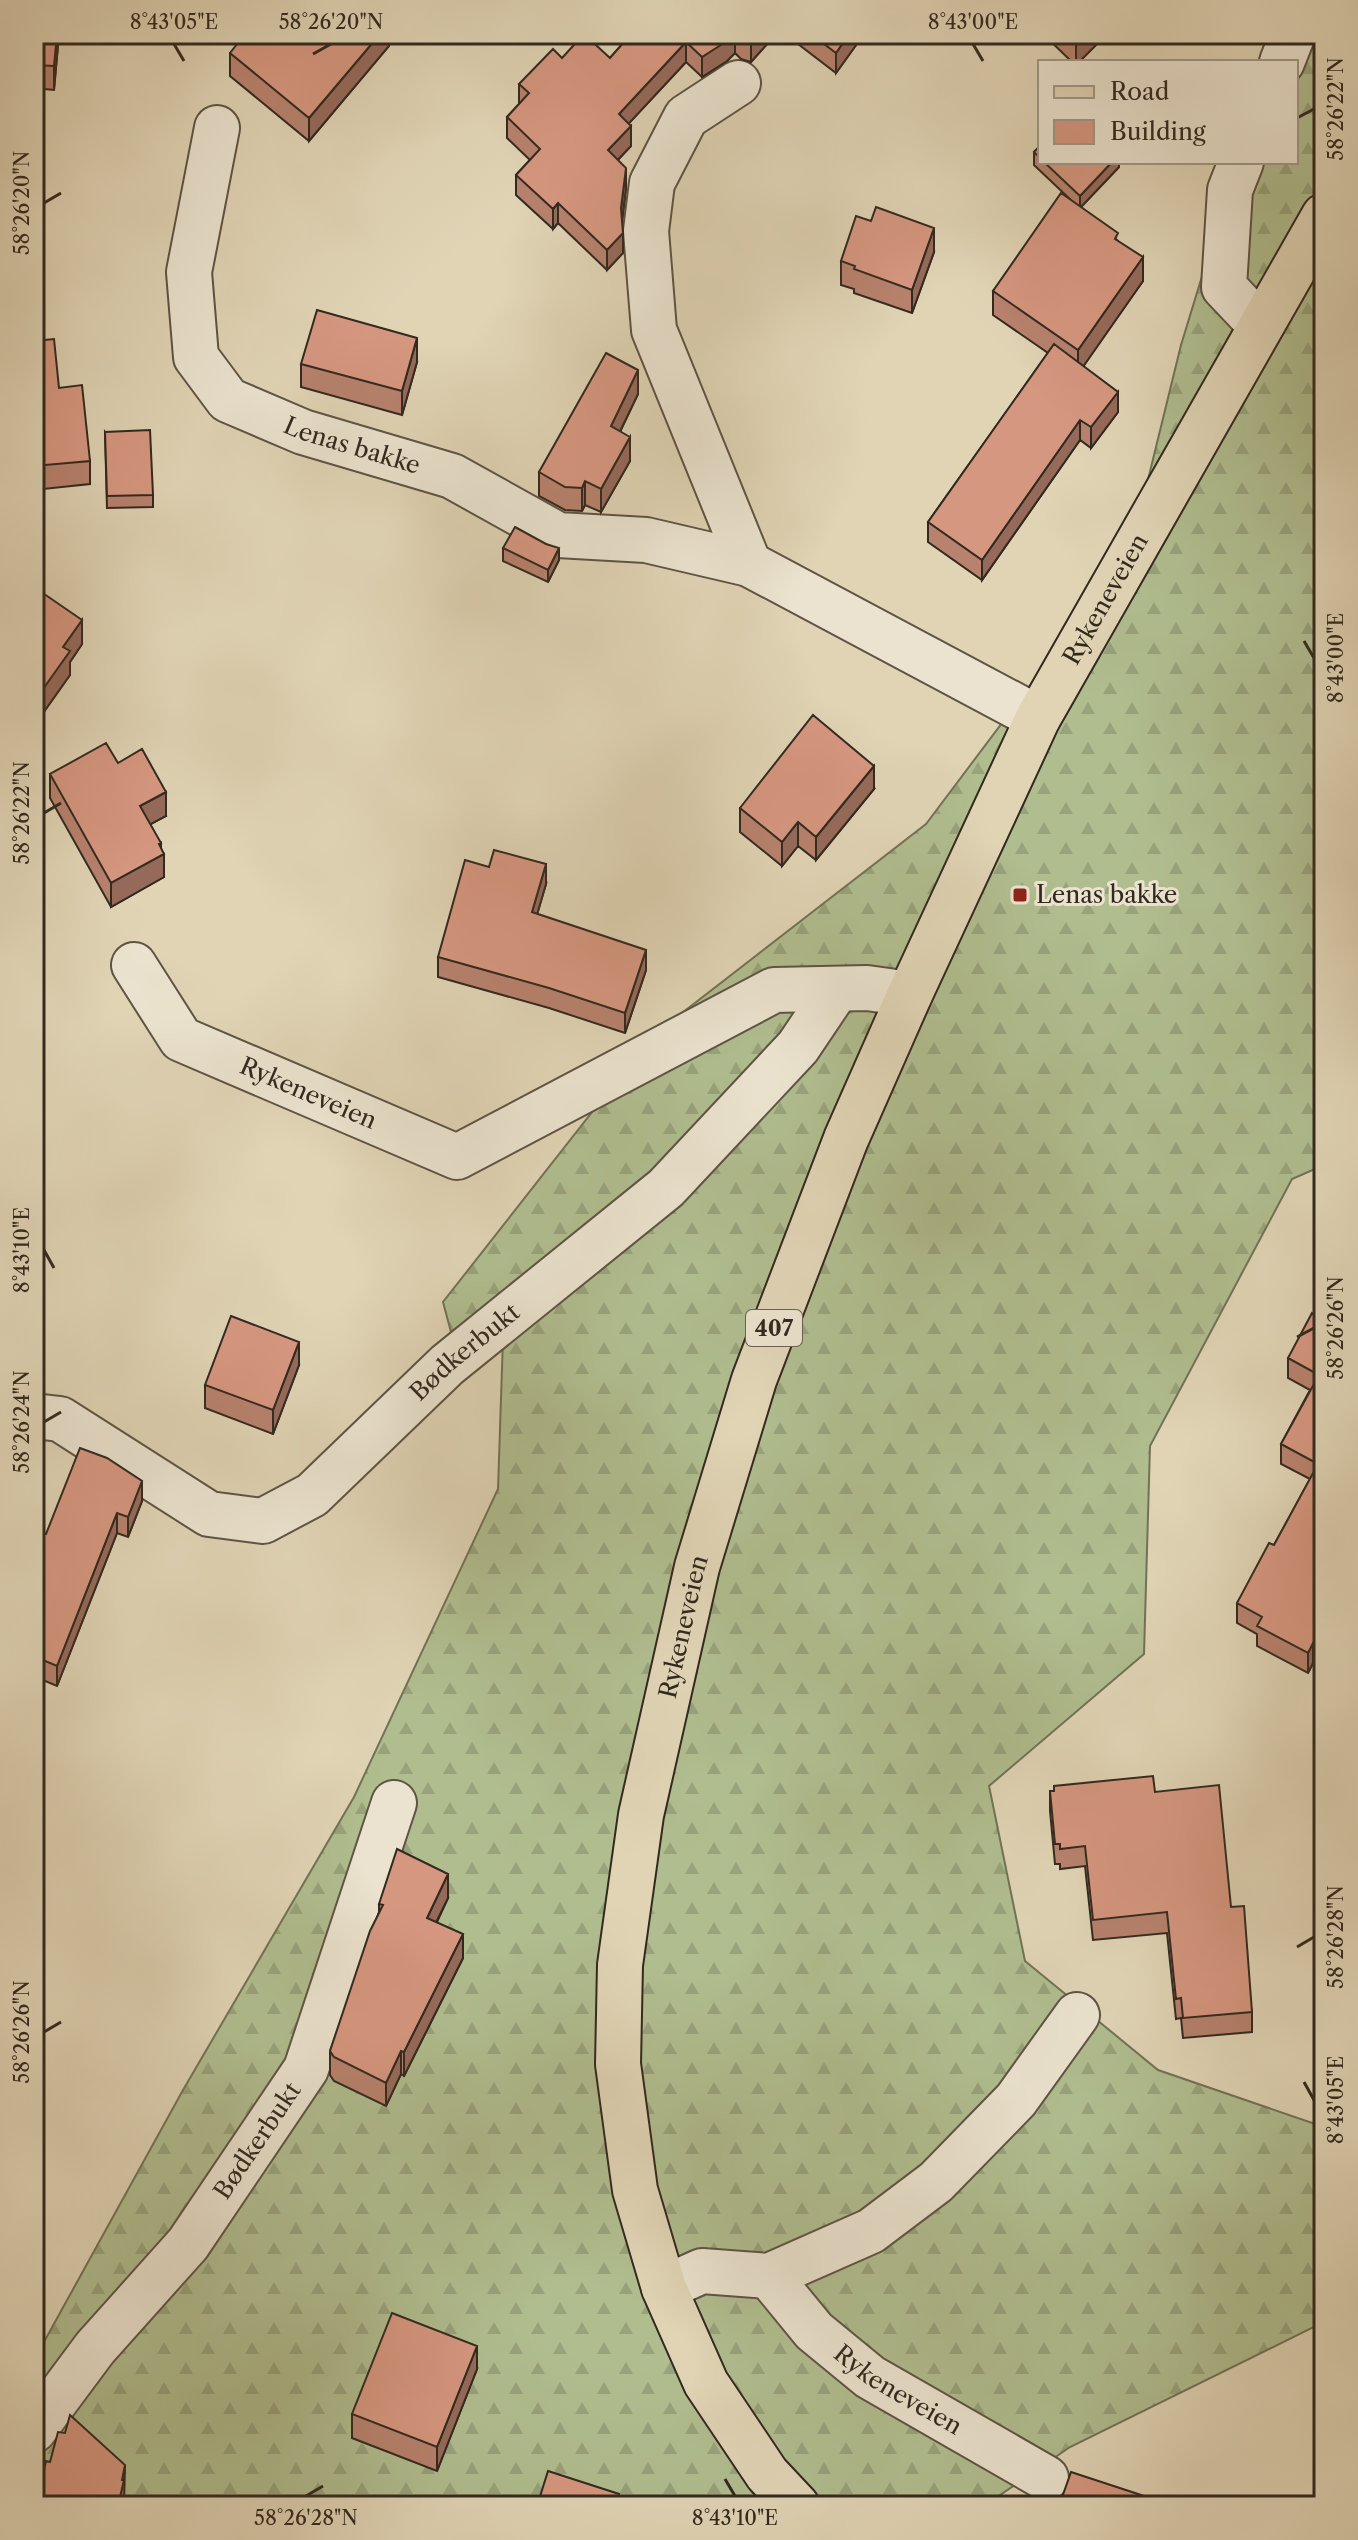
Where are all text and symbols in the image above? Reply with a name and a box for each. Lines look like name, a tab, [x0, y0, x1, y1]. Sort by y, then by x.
text: 8°43'05"E	[130, 10, 218, 34]
text: 58°26'20"N	[279, 10, 383, 34]
text: 8°43'00"E	[928, 10, 1018, 34]
text: 58°26'22"N	[1324, 57, 1348, 161]
legend	[1038, 60, 1298, 164]
text: Road	[1110, 77, 1170, 106]
text: Building	[1110, 117, 1206, 146]
text: 58°26'20"N	[10, 151, 34, 255]
street label: Lenas bakke	[279, 410, 424, 480]
street label: Rykeneveien	[1056, 529, 1154, 670]
text: 8°43'00"E	[1324, 613, 1348, 703]
text: 58°26'22"N	[10, 761, 34, 865]
place label: Lenas bakke	[1036, 880, 1177, 909]
marker: Lenas bakke	[1011, 886, 1029, 904]
street label: Rykeneveien	[236, 1051, 381, 1135]
text: 8°43'10"E	[10, 1207, 34, 1293]
text: 58°26'26"N	[1324, 1276, 1348, 1380]
street label: Bødkerbukt	[404, 1297, 525, 1407]
road number: 407	[746, 1310, 802, 1346]
text: 58°26'24"N	[10, 1370, 34, 1474]
street label: Rykeneveien	[653, 1552, 714, 1701]
text: 58°26'28"N	[1324, 1885, 1348, 1989]
text: 58°26'26"N	[10, 1980, 34, 2084]
text: 8°43'05"E	[1324, 2056, 1348, 2144]
street label: Bødkerbukt	[207, 2076, 307, 2205]
street label: Rykeneveien	[828, 2338, 967, 2441]
text: 58°26'28"N	[254, 2506, 358, 2530]
text: 8°43'10"E	[692, 2506, 778, 2530]

